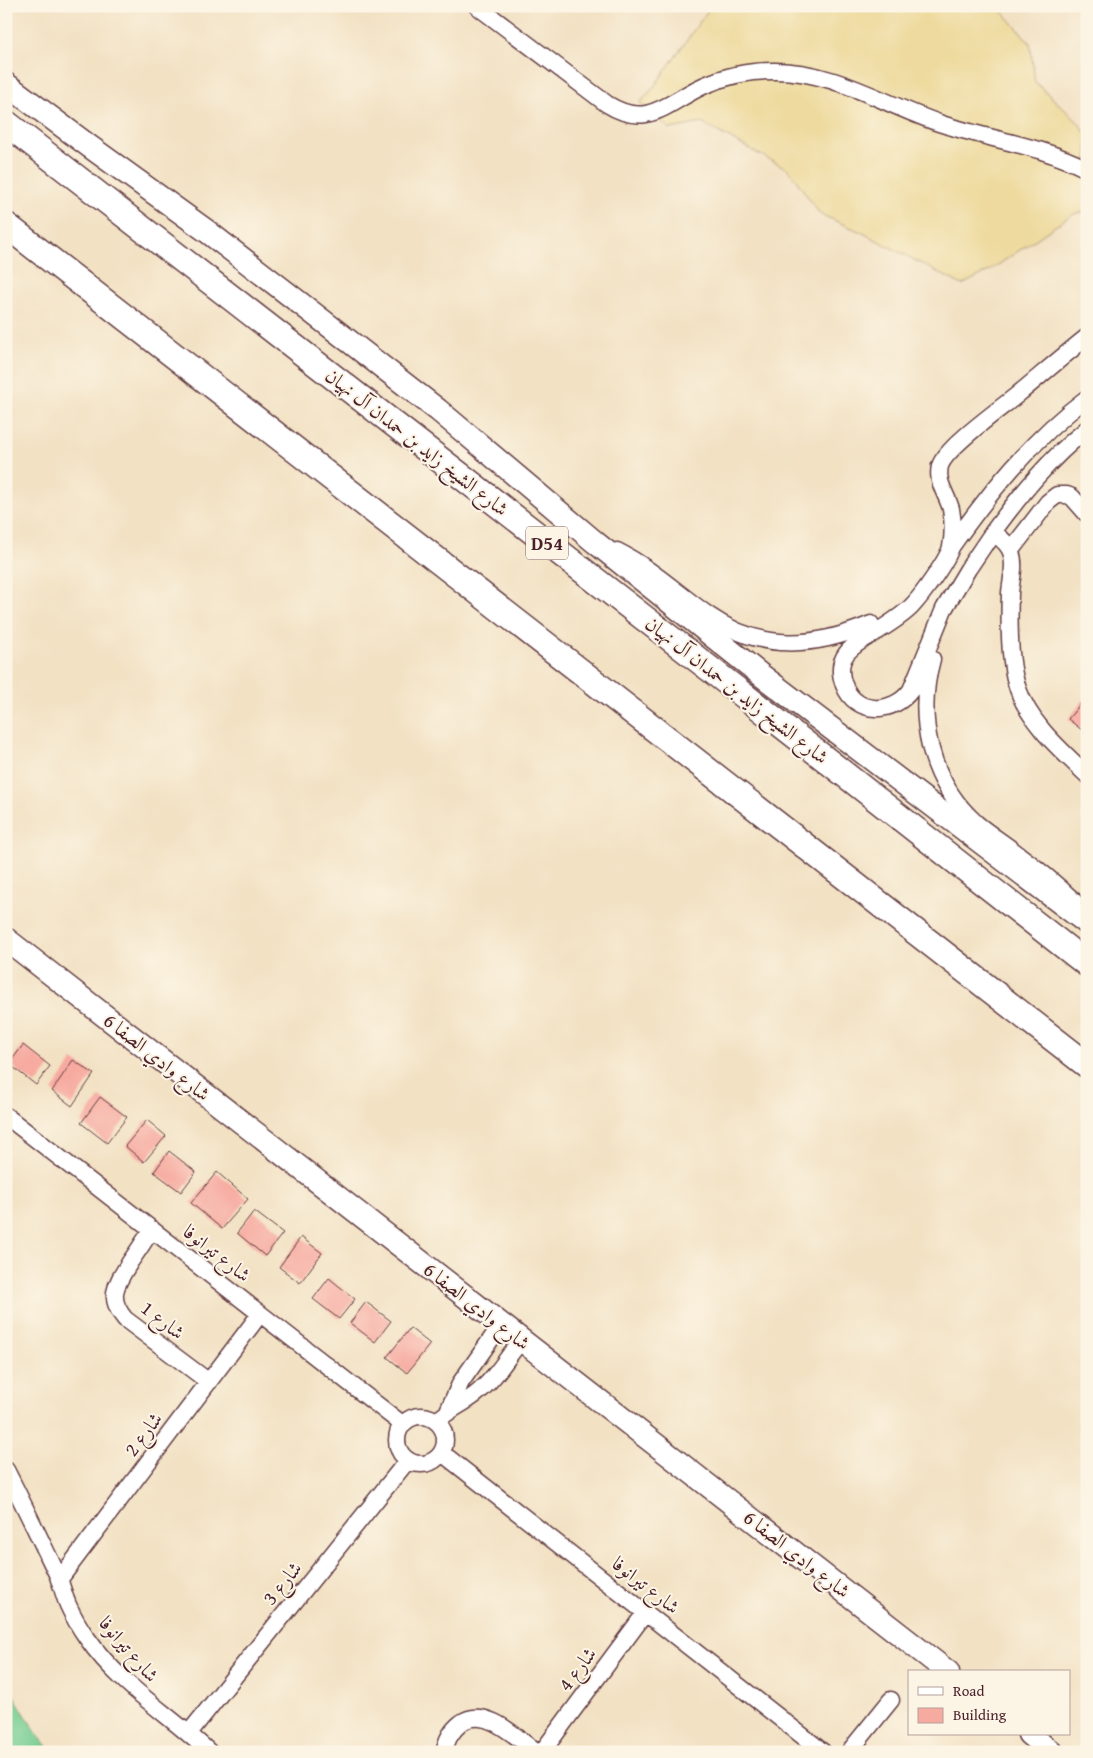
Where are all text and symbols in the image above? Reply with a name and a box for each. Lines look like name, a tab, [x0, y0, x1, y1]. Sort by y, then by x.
street label: شارع الشيخ زايد بن حمدان آل نهيان	[317, 361, 515, 526]
road number: D54	[526, 526, 568, 560]
street label: شارع الشيخ زايد بن حمدان آل نهيان	[637, 609, 835, 774]
street label: شارع وادي الصفا 6	[95, 1006, 217, 1111]
street label: شارع تيرانوفا	[175, 1217, 258, 1292]
street label: شارع وادي الصفا 6	[415, 1255, 537, 1360]
street label: شارع 1	[133, 1293, 191, 1349]
street label: شارع 2	[116, 1405, 172, 1464]
street label: شارع وادي الصفا 6	[735, 1503, 857, 1608]
street label: شارع تيرانوفا	[604, 1549, 687, 1624]
street label: شارع 3	[255, 1555, 311, 1613]
street label: شارع تيرانوفا	[89, 1609, 166, 1691]
street label: شارع 4	[550, 1640, 606, 1699]
legend	[908, 1670, 1070, 1736]
text: Road	[953, 1680, 984, 1701]
text: Building	[953, 1704, 1007, 1725]

